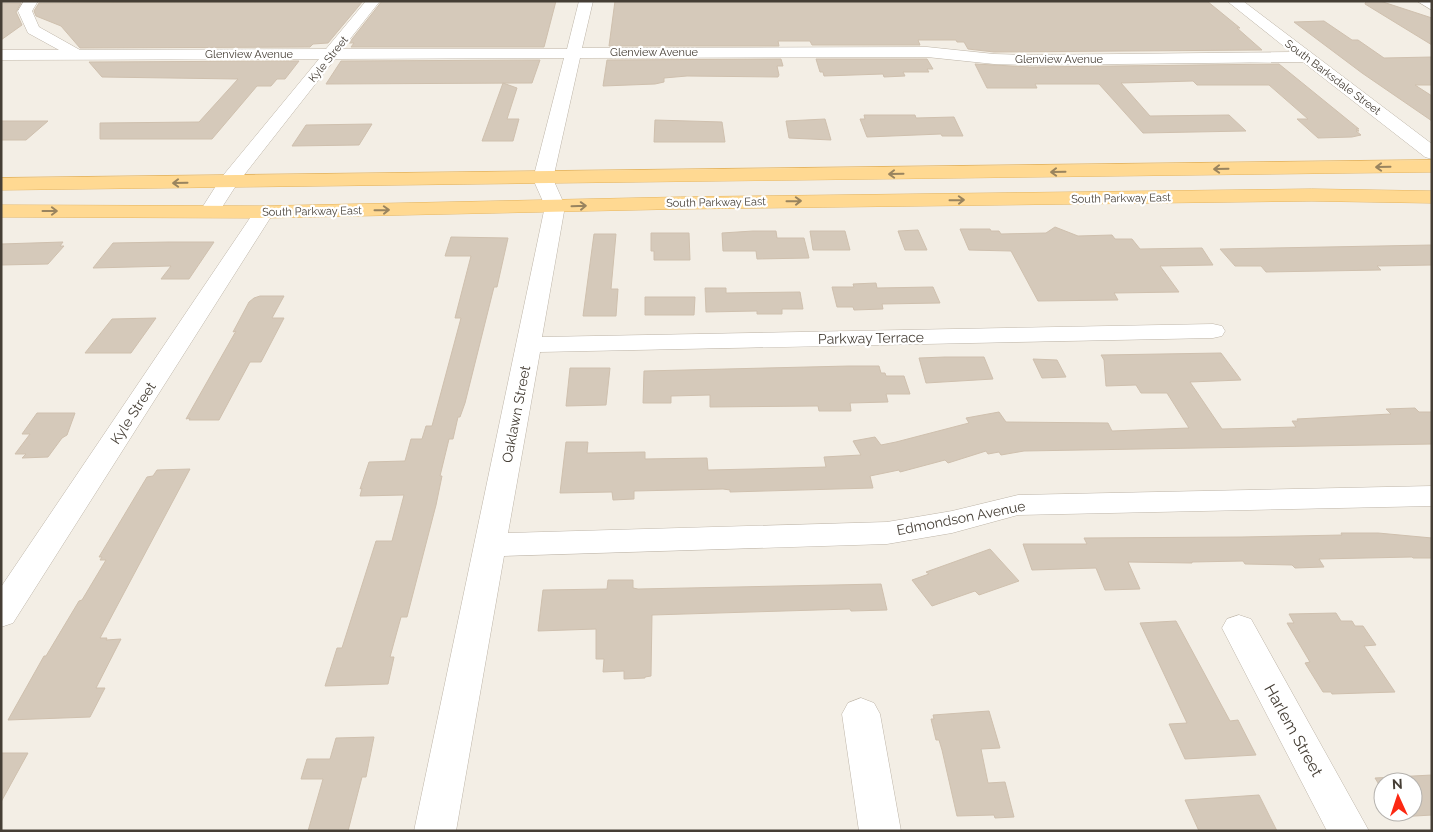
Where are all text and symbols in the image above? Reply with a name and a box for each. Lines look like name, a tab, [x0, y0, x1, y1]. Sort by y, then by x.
street label: Kyle Street	[306, 33, 351, 85]
street label: South Barksdale Street	[1282, 37, 1383, 118]
street label: Glenview Avenue	[610, 46, 698, 59]
street label: Glenview Avenue	[205, 48, 293, 61]
street label: Glenview Avenue	[1015, 53, 1103, 66]
one-way arrow	[1375, 162, 1392, 172]
one-way arrow	[1213, 164, 1229, 174]
one-way arrow	[1050, 167, 1066, 177]
one-way arrow	[888, 169, 904, 179]
one-way arrow	[172, 178, 188, 187]
street label: South Parkway East	[1071, 191, 1171, 206]
street label: South Parkway East	[666, 195, 766, 210]
one-way arrow	[948, 195, 964, 204]
one-way arrow	[786, 196, 802, 206]
one-way arrow	[571, 201, 587, 210]
street label: South Parkway East	[262, 204, 362, 219]
one-way arrow	[373, 205, 389, 214]
one-way arrow	[42, 206, 58, 216]
street label: Parkway Terrace	[818, 329, 924, 347]
street label: Oaklawn Street	[499, 364, 533, 464]
street label: Kyle Street	[107, 379, 159, 447]
street label: Edmondson Avenue	[895, 498, 1027, 538]
street label: Harlem Street	[1260, 681, 1327, 780]
north arrow	[1373, 772, 1423, 822]
text: N	[1392, 776, 1403, 792]

